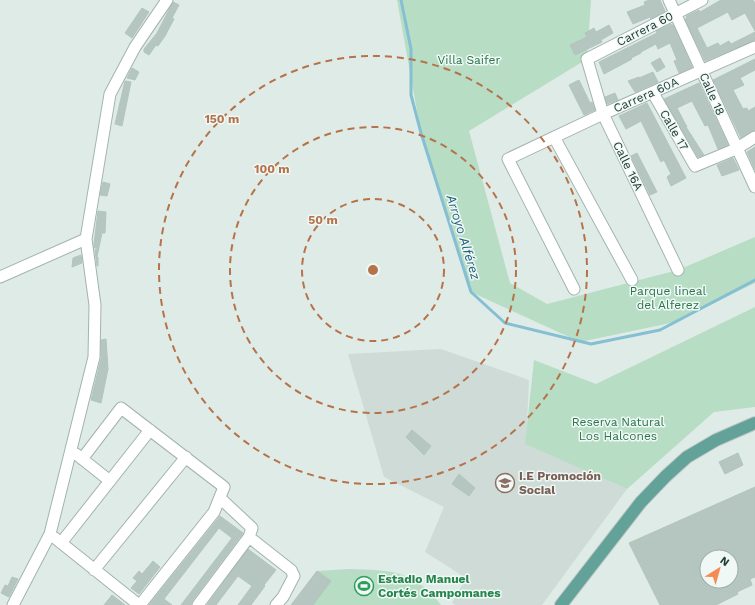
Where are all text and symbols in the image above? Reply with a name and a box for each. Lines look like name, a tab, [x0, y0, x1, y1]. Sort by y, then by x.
street label: Carrera 60	[614, 9, 676, 49]
park label: Villa Saifer	[438, 53, 501, 67]
street label: Calle 18	[696, 70, 728, 118]
street label: Carrera 60A	[611, 74, 681, 116]
street label: Calle 17	[657, 107, 691, 153]
text: 150 m	[205, 112, 239, 126]
street label: Calle 16A	[610, 139, 646, 193]
text: 100 m	[254, 162, 290, 176]
water label: Arroyo Alférez	[443, 192, 484, 282]
text: 50 m	[308, 213, 338, 227]
centre of rings	[366, 263, 380, 277]
park label: Parque lineal del Alferez	[630, 284, 707, 312]
park label: Reserva Natural Los Halcones	[572, 415, 665, 443]
place label: I.E Promoción Social	[519, 469, 601, 497]
school or university icon: I.E Promoción Social	[494, 472, 516, 494]
north arrow	[699, 549, 739, 589]
text: N	[718, 554, 732, 569]
place label: Estadio Manuel Cortés Campomanes	[378, 572, 501, 600]
sports icon: Estadio Manuel Cortés Campomanes	[353, 575, 375, 597]

